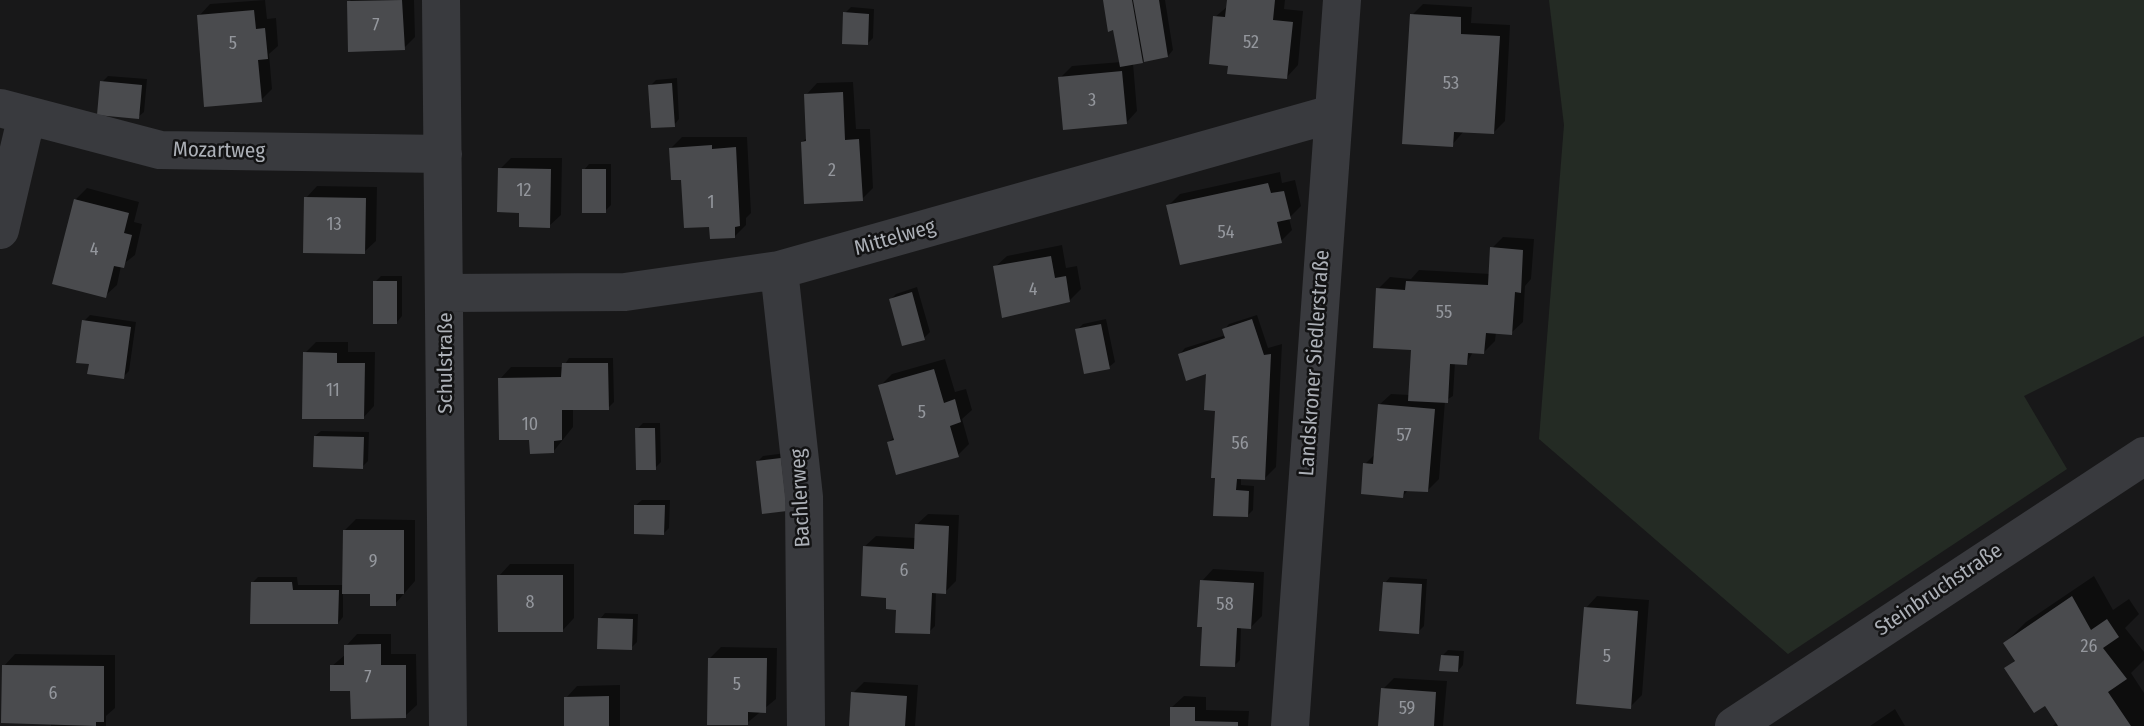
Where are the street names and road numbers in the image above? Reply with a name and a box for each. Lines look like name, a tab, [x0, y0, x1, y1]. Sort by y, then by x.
street label: Mozartweg	[173, 138, 265, 164]
street label: Mittelweg	[851, 214, 939, 262]
street label: Landskroner Siedlerstraße	[1295, 249, 1335, 477]
street label: Schulstraße	[433, 312, 459, 414]
street label: Bachlerweg	[786, 448, 816, 548]
street label: Steinbruchstraße	[1871, 538, 2007, 642]

